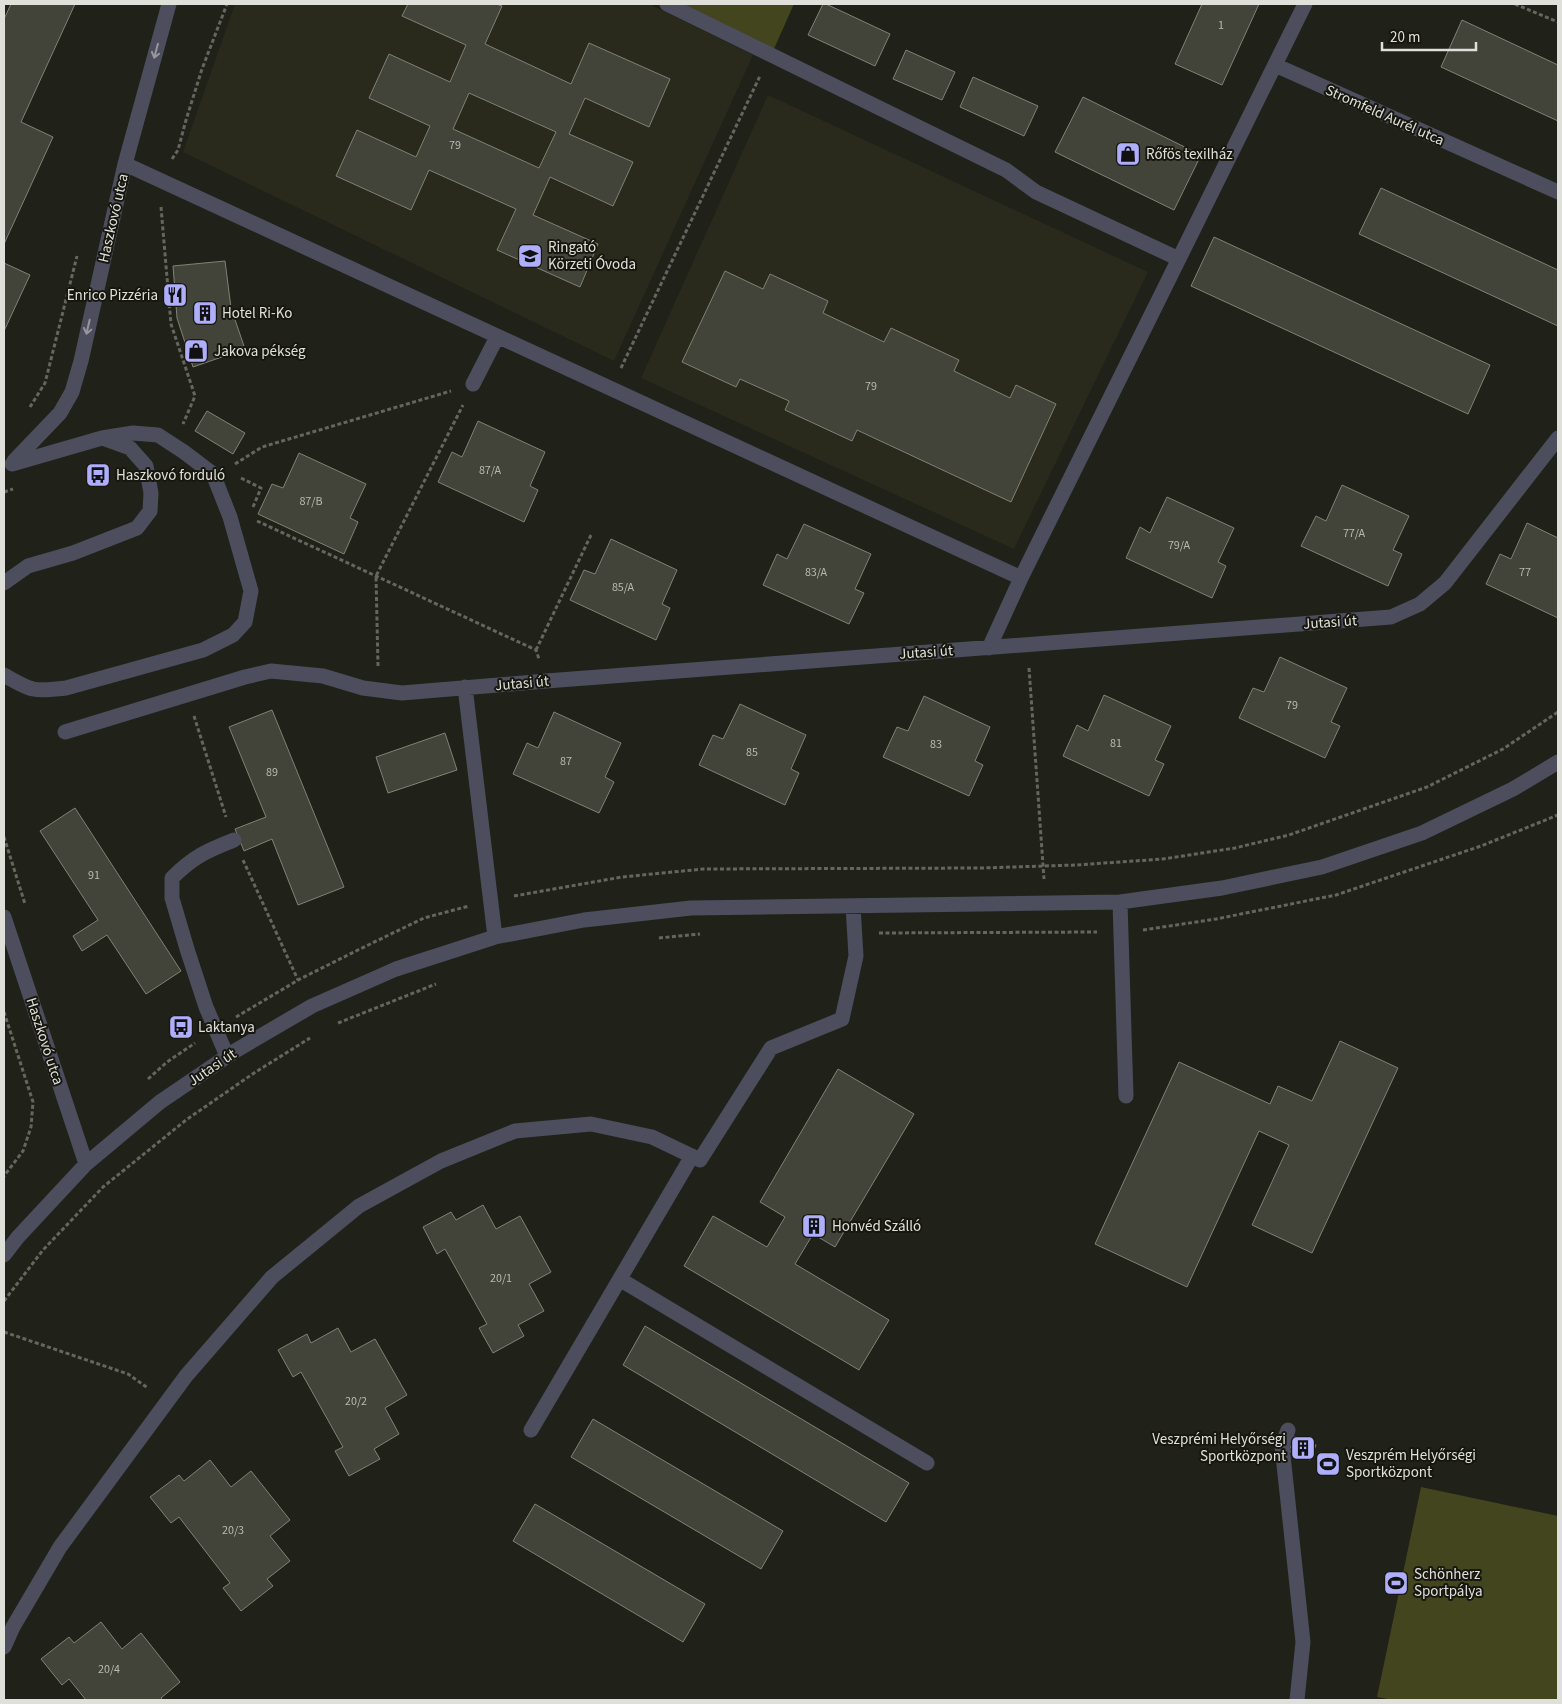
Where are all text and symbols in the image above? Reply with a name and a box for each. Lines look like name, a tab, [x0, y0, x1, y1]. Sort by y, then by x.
house number: 1	[1218, 17, 1224, 34]
scale bar	[1382, 20, 1476, 52]
text: 20 m	[1390, 27, 1420, 48]
one-way arrow	[151, 42, 160, 58]
street label: Stromfeld Aurél utca	[1322, 80, 1448, 151]
house number: 79	[449, 137, 461, 154]
shop icon: Rőfös texilház	[1115, 141, 1141, 167]
place label: Rőfös texilház	[1146, 144, 1233, 165]
street label: Haszkovó utca	[93, 172, 134, 265]
place label: Ringató Körzeti Óvoda	[548, 237, 636, 275]
school or university icon: Ringató Körzeti Óvoda	[517, 243, 543, 269]
restaurant icon: Enrico Pizzéria	[162, 282, 188, 308]
place label: Enrico Pizzéria	[67, 285, 158, 306]
building icon: Hotel Ri-Ko	[192, 300, 218, 326]
place label: Hotel Ri-Ko	[222, 303, 292, 324]
one-way arrow	[83, 319, 92, 335]
shop icon: Jakova pékség	[183, 338, 209, 364]
place label: Jakova pékség	[214, 341, 306, 362]
house number: 79	[865, 378, 877, 395]
bus stop icon: Haszkovó forduló	[85, 462, 111, 488]
house number: 87/A	[479, 462, 502, 479]
place label: Haszkovó forduló	[116, 465, 225, 486]
house number: 87/B	[299, 493, 323, 510]
house number: 77/A	[1343, 525, 1366, 542]
house number: 79/A	[1168, 537, 1191, 554]
house number: 83/A	[805, 564, 828, 581]
house number: 77	[1519, 564, 1531, 581]
house number: 85/A	[612, 579, 635, 596]
street label: Jutasi út	[1302, 610, 1358, 635]
street label: Jutasi út	[898, 640, 954, 665]
street label: Jutasi út	[494, 671, 550, 696]
house number: 79	[1286, 697, 1298, 714]
house number: 81	[1110, 735, 1122, 752]
house number: 83	[930, 736, 942, 753]
house number: 85	[746, 744, 758, 761]
house number: 87	[560, 753, 572, 770]
house number: 89	[266, 764, 278, 781]
house number: 91	[88, 867, 100, 884]
street label: Haszkovó utca	[21, 995, 69, 1087]
bus stop icon: Laktanya	[168, 1014, 194, 1040]
place label: Laktanya	[198, 1017, 255, 1038]
street label: Jutasi út	[184, 1044, 240, 1091]
building icon: Honvéd Szálló	[801, 1213, 827, 1239]
place label: Honvéd Szálló	[832, 1216, 921, 1237]
house number: 20/1	[490, 1270, 512, 1287]
house number: 20/2	[345, 1393, 367, 1410]
place label: Veszprémi Helyőrségi Sportközpont	[1152, 1429, 1286, 1467]
building icon: Veszprémi Helyőrségi Sportközpont	[1290, 1435, 1316, 1461]
place label: Veszprém Helyőrségi Sportközpont	[1346, 1445, 1476, 1483]
sports icon: Veszprém Helyőrségi Sportközpont	[1315, 1451, 1341, 1477]
house number: 20/3	[222, 1522, 244, 1539]
place label: Schönherz Sportpálya	[1414, 1564, 1483, 1602]
sports icon: Schönherz Sportpálya	[1383, 1570, 1409, 1596]
house number: 20/4	[98, 1661, 120, 1678]

